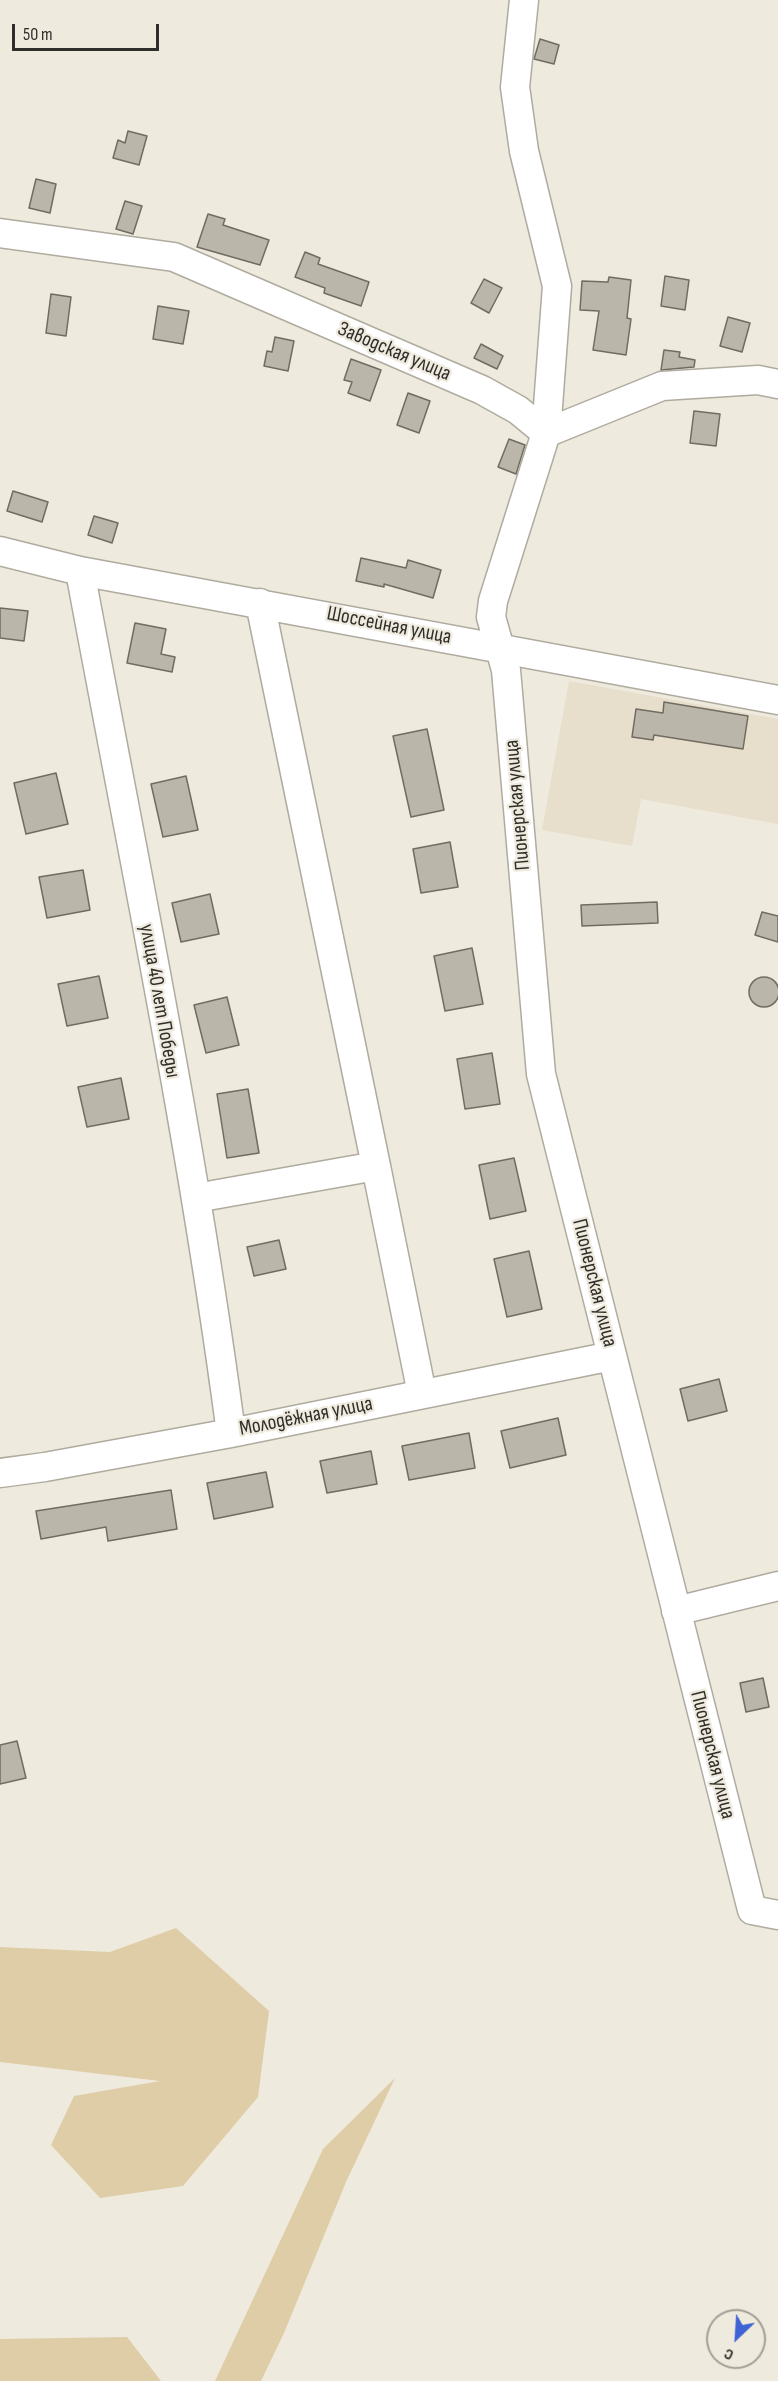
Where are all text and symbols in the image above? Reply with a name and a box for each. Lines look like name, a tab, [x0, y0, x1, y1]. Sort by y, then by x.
scale bar	[15, 12, 162, 50]
text: 50 m	[23, 24, 53, 45]
street label: Заводская улица	[334, 317, 454, 387]
street label: Шоссейная улица	[325, 602, 453, 650]
street label: Пионерская улица	[500, 739, 536, 871]
street label: улица 40 лет Победы	[133, 922, 185, 1080]
street label: Пионерская улица	[566, 1216, 622, 1350]
street label: Молодёжная улица	[237, 1392, 375, 1442]
street label: Пионерская улица	[684, 1688, 740, 1822]
north arrow	[706, 2309, 766, 2369]
text: С	[721, 2344, 737, 2364]

